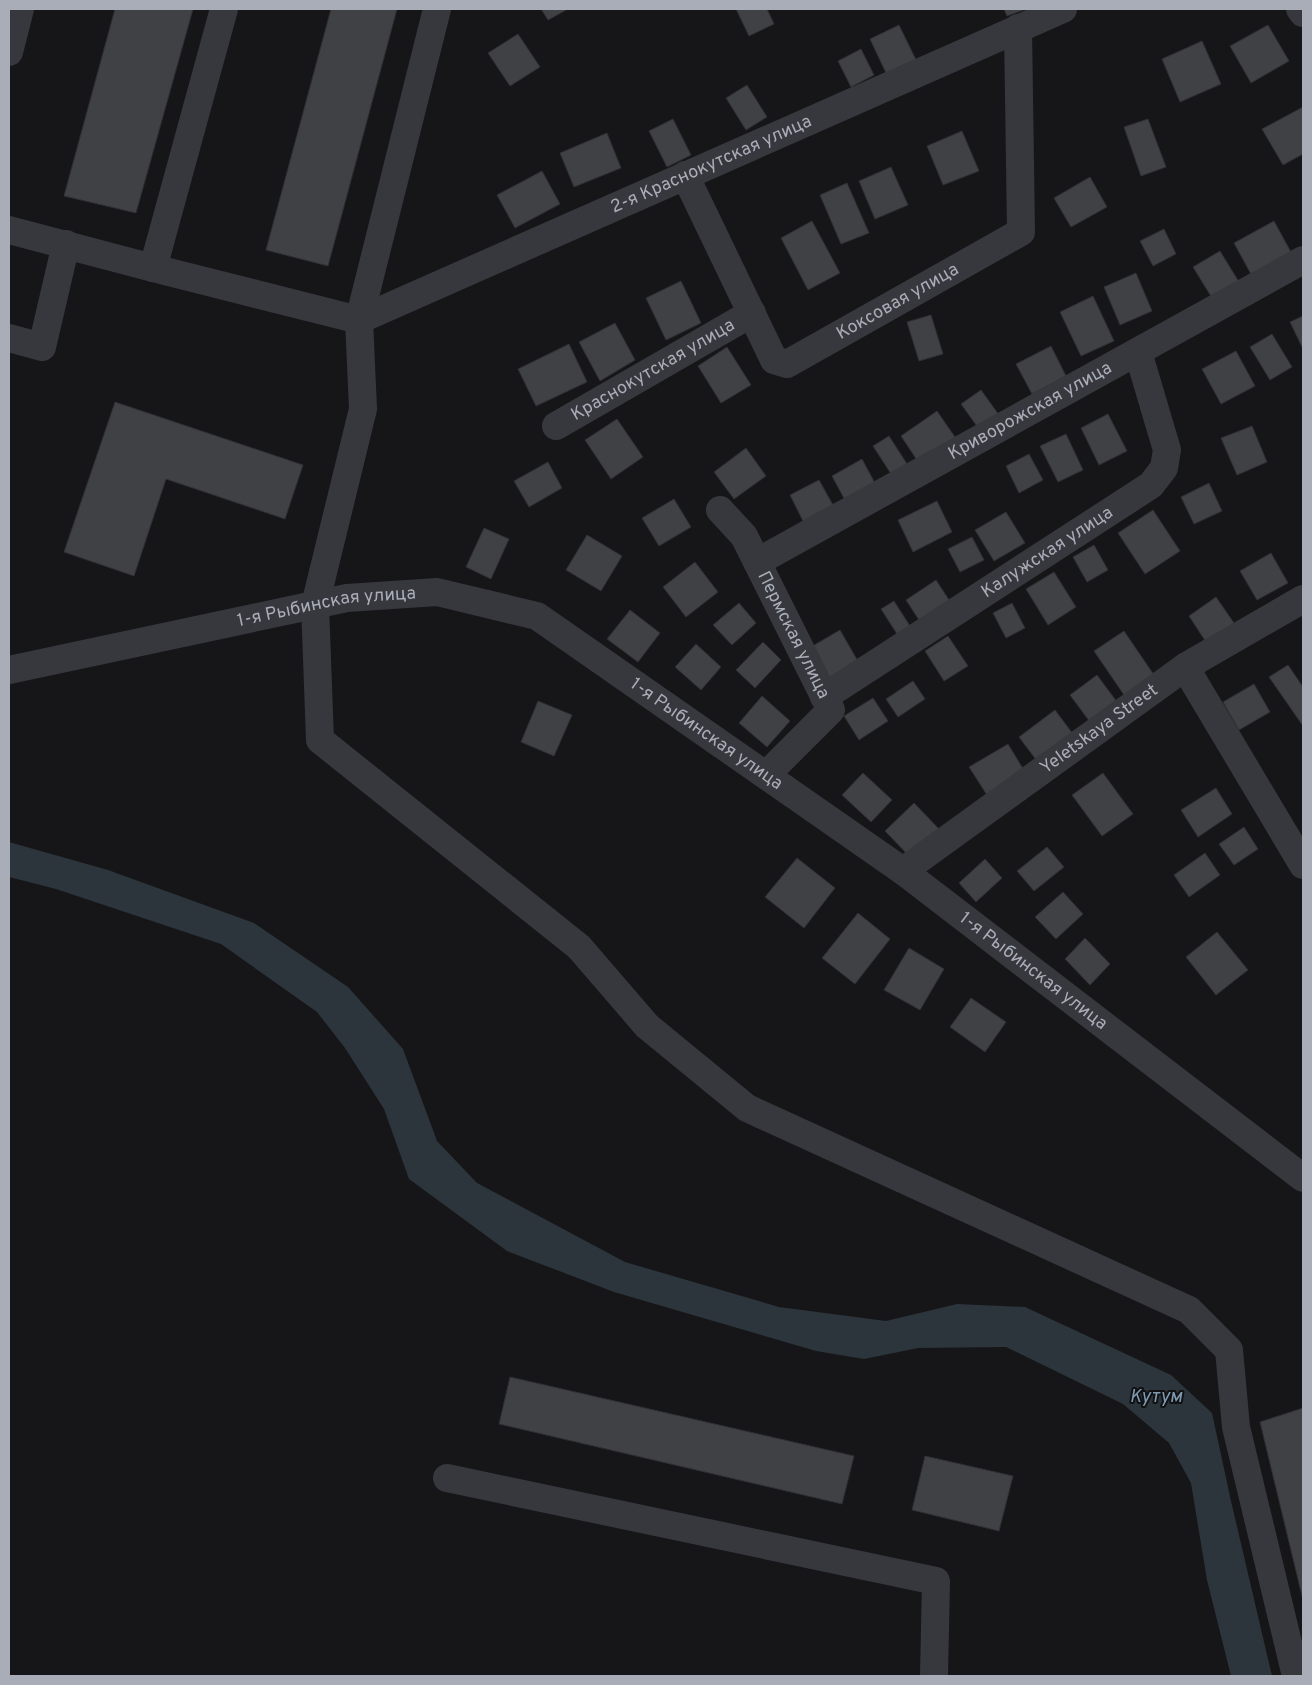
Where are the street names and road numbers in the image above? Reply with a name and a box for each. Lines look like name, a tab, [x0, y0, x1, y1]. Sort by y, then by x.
street label: 2-я Краснокутская улица	[607, 110, 815, 219]
street label: Коксовая улица	[832, 258, 963, 345]
street label: Краснокутская улица	[567, 314, 739, 426]
street label: Криворожская улица	[944, 357, 1116, 465]
street label: Калужская улица	[977, 501, 1117, 603]
street label: Пермская улица	[752, 567, 835, 703]
street label: 1-я Рыбинская улица	[235, 582, 417, 633]
street label: 1-я Рыбинская улица	[625, 673, 787, 795]
street label: Yeletskaya Street	[1036, 679, 1162, 779]
street label: 1-я Рыбинская улица	[955, 907, 1112, 1035]

